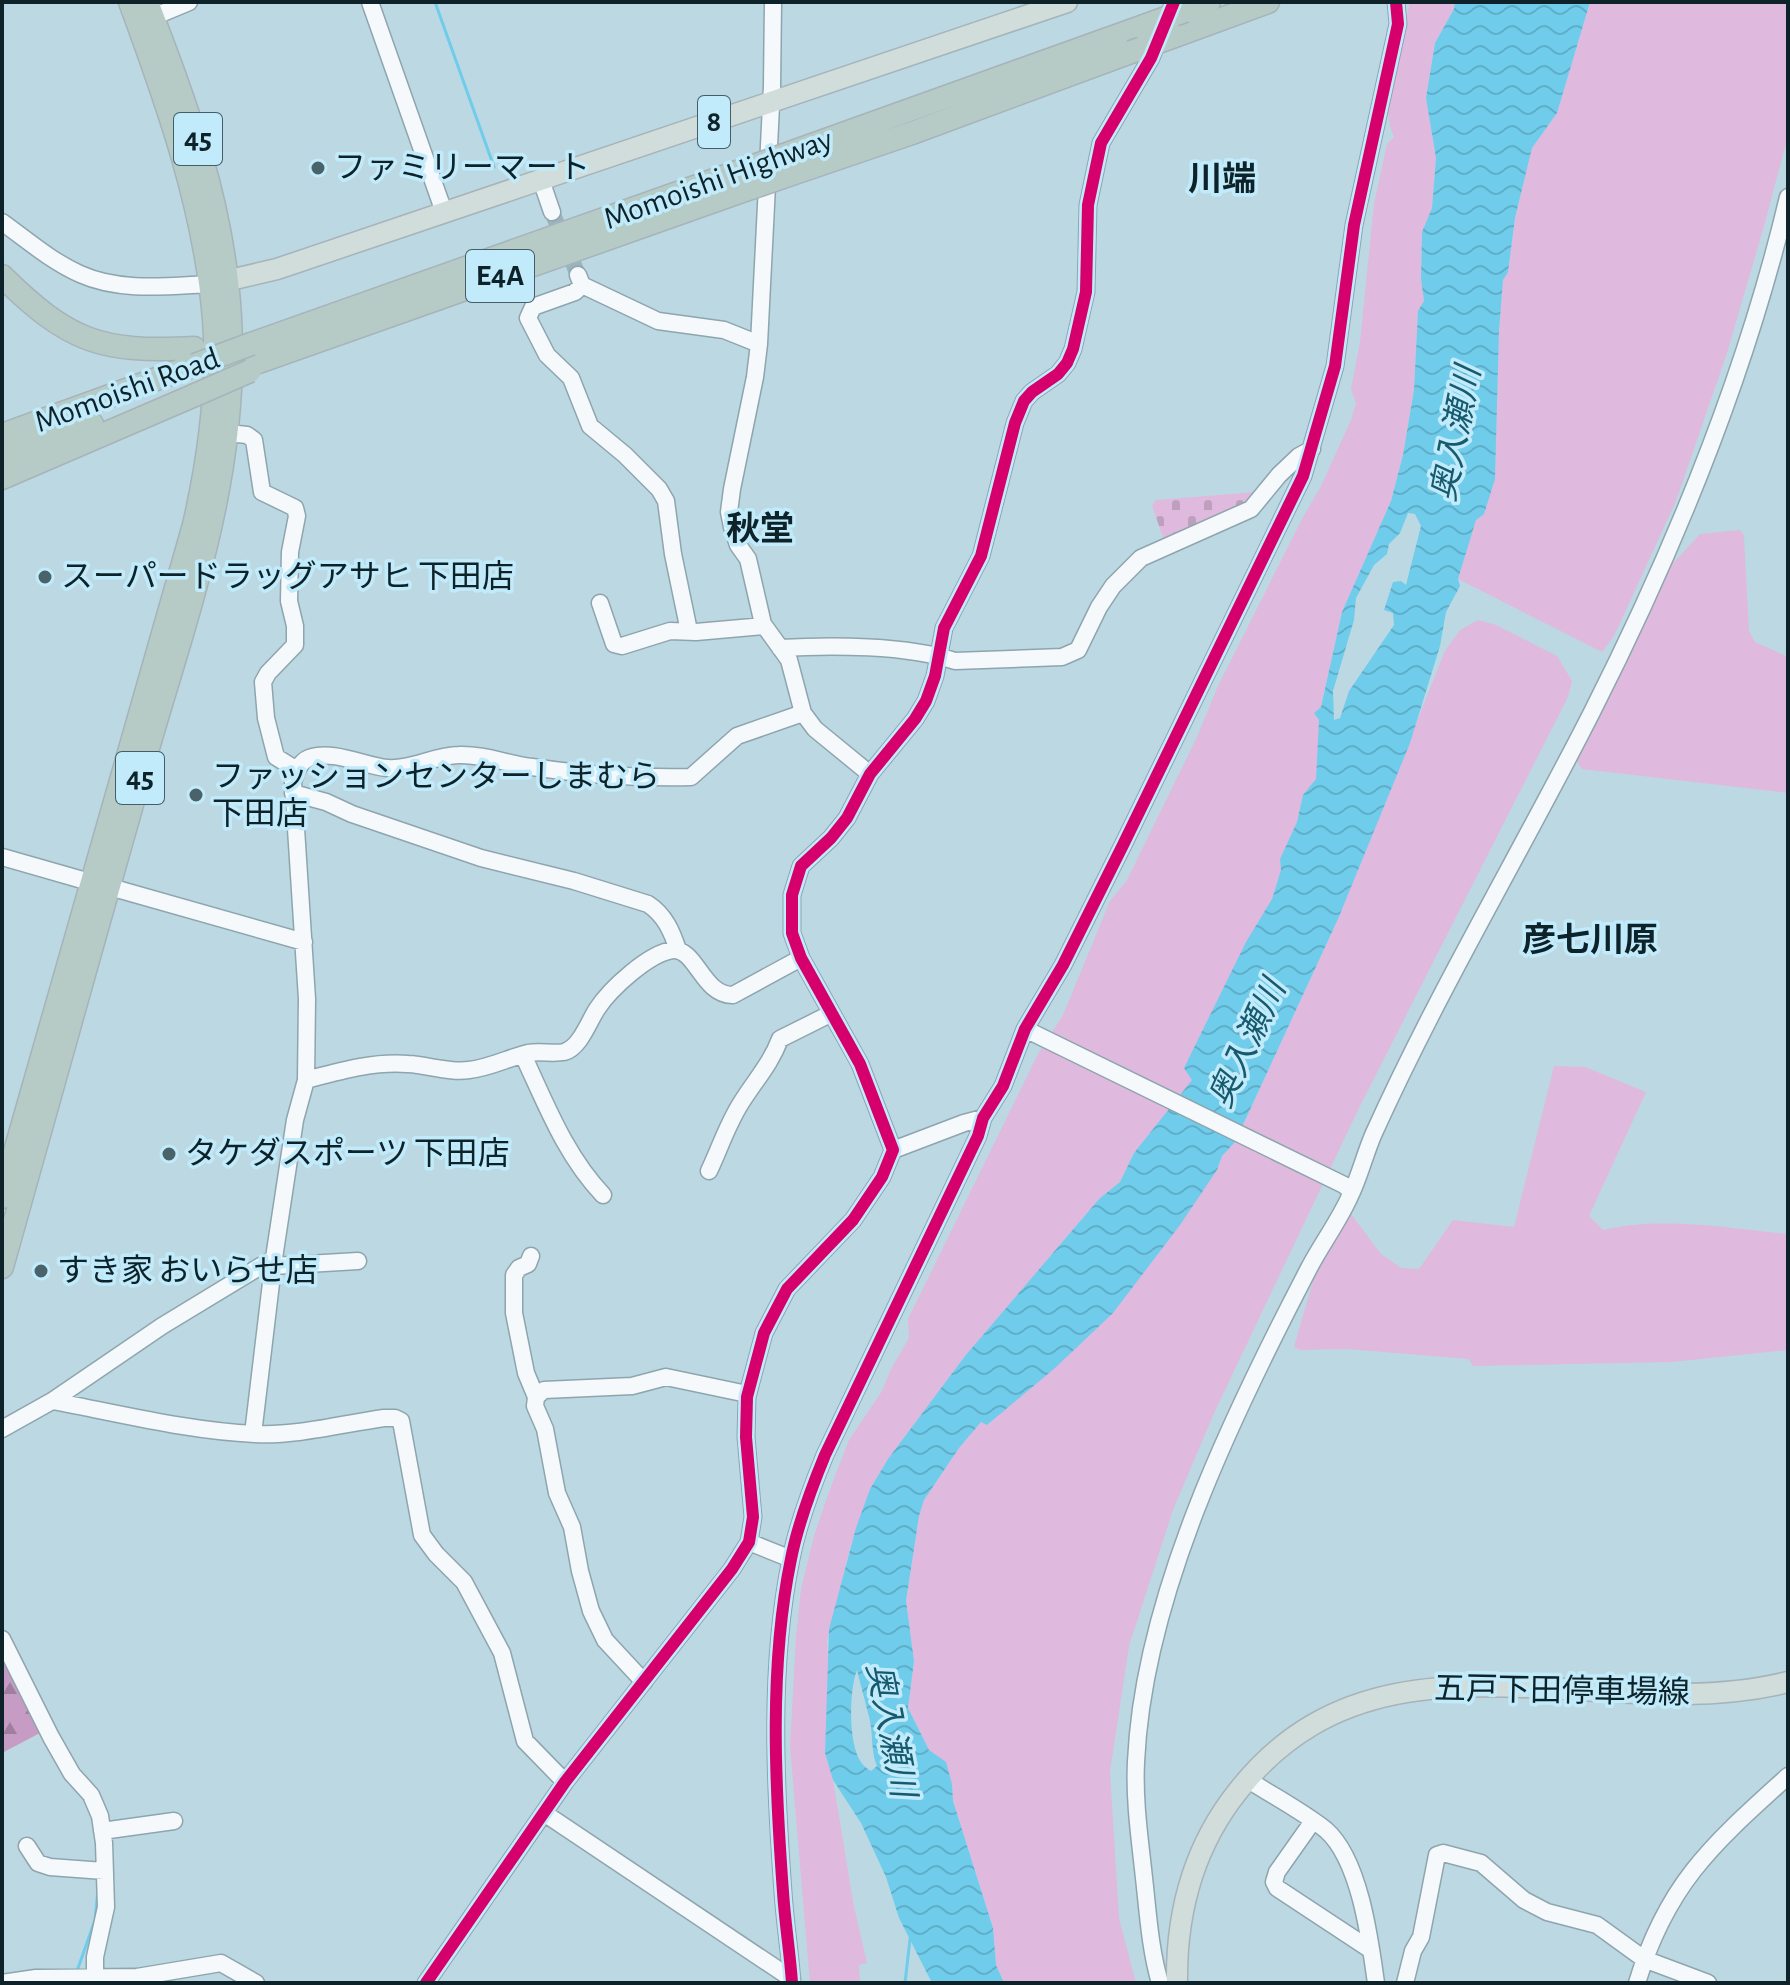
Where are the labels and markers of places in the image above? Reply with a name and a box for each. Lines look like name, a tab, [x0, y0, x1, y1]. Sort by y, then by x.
place label: ファミリーマート	[334, 152, 590, 184]
marker: ファミリーマート	[309, 159, 327, 177]
place label: スーパードラッグアサヒ 下田店	[61, 559, 514, 593]
marker: スーパードラッグアサヒ 下田店	[36, 568, 54, 586]
place label: ファッションセンターしまむら 下田店	[212, 761, 660, 830]
marker: ファッションセンターしまむら 下田店	[187, 786, 205, 804]
place label: タケダスポーツ 下田店	[185, 1136, 510, 1170]
marker: タケダスポーツ 下田店	[160, 1145, 178, 1163]
place label: すき家 おいらせ店	[57, 1253, 318, 1287]
marker: すき家 おいらせ店	[32, 1262, 50, 1280]

